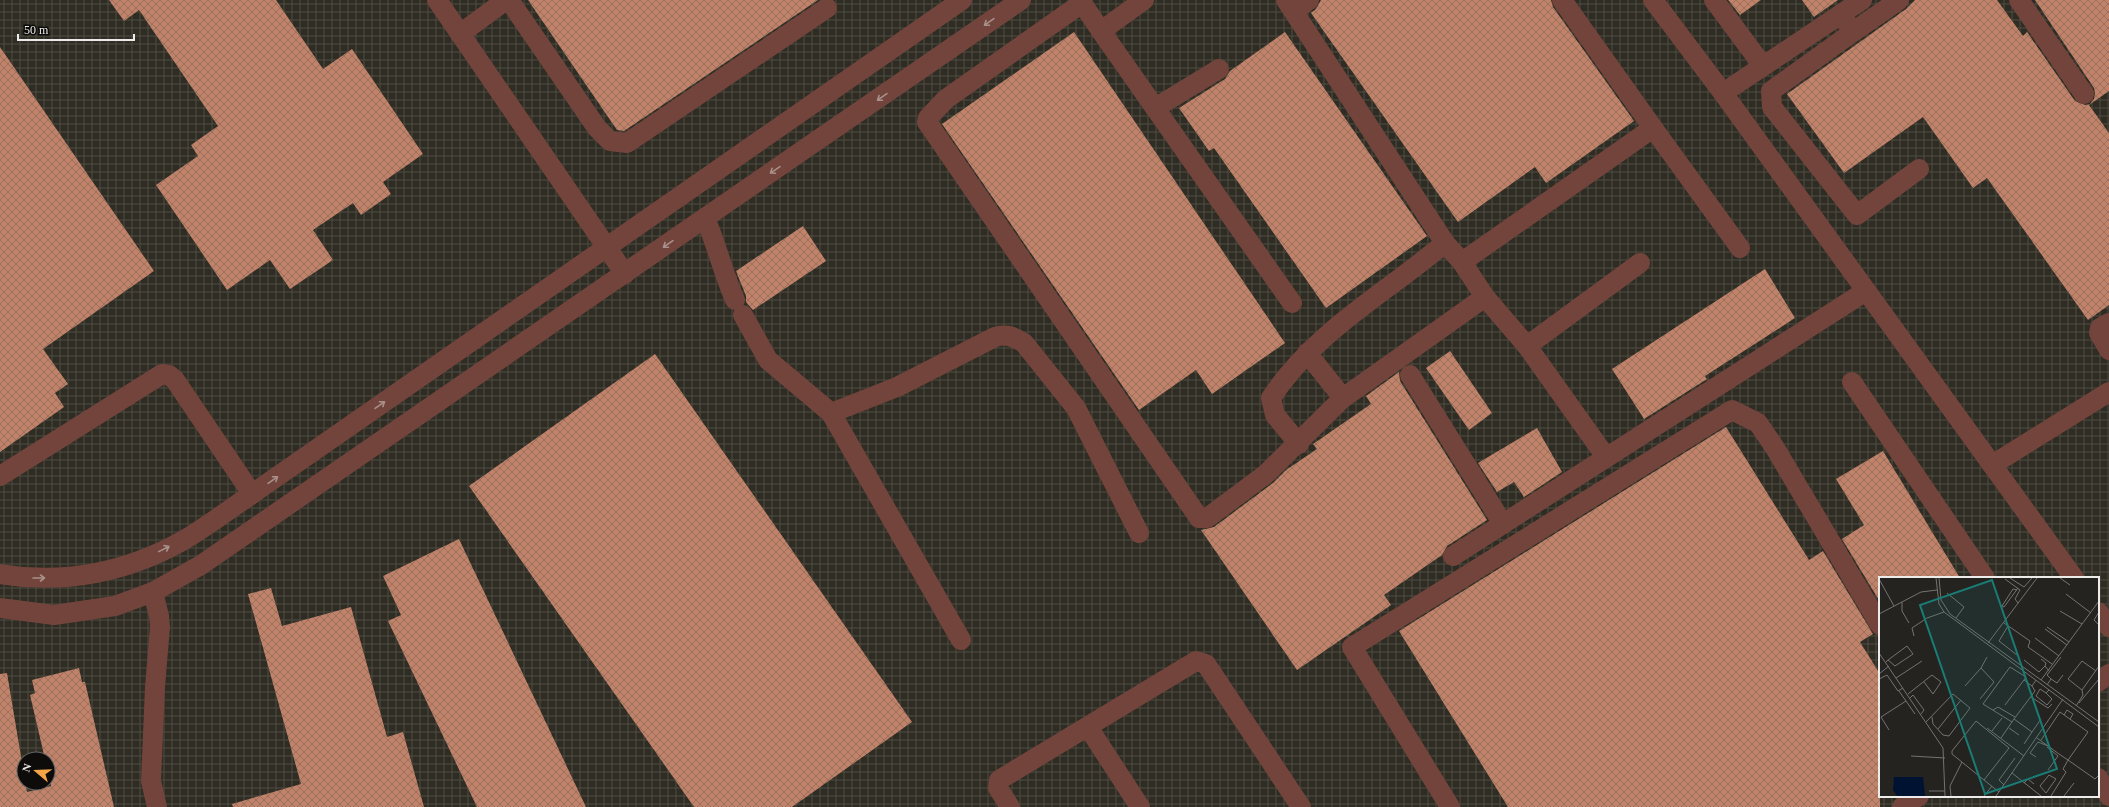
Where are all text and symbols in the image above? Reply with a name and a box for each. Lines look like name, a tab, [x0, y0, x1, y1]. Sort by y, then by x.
scale bar	[18, 16, 134, 42]
one-way arrow	[984, 18, 995, 26]
text: 50 m	[24, 23, 49, 37]
one-way arrow	[877, 93, 888, 101]
one-way arrow	[770, 166, 781, 174]
one-way arrow	[663, 240, 674, 248]
one-way arrow	[374, 401, 385, 409]
one-way arrow	[268, 476, 279, 484]
one-way arrow	[158, 545, 170, 552]
one-way arrow	[32, 574, 45, 582]
inset map	[1879, 577, 2099, 797]
north arrow	[16, 751, 56, 791]
text: N	[20, 762, 34, 773]

